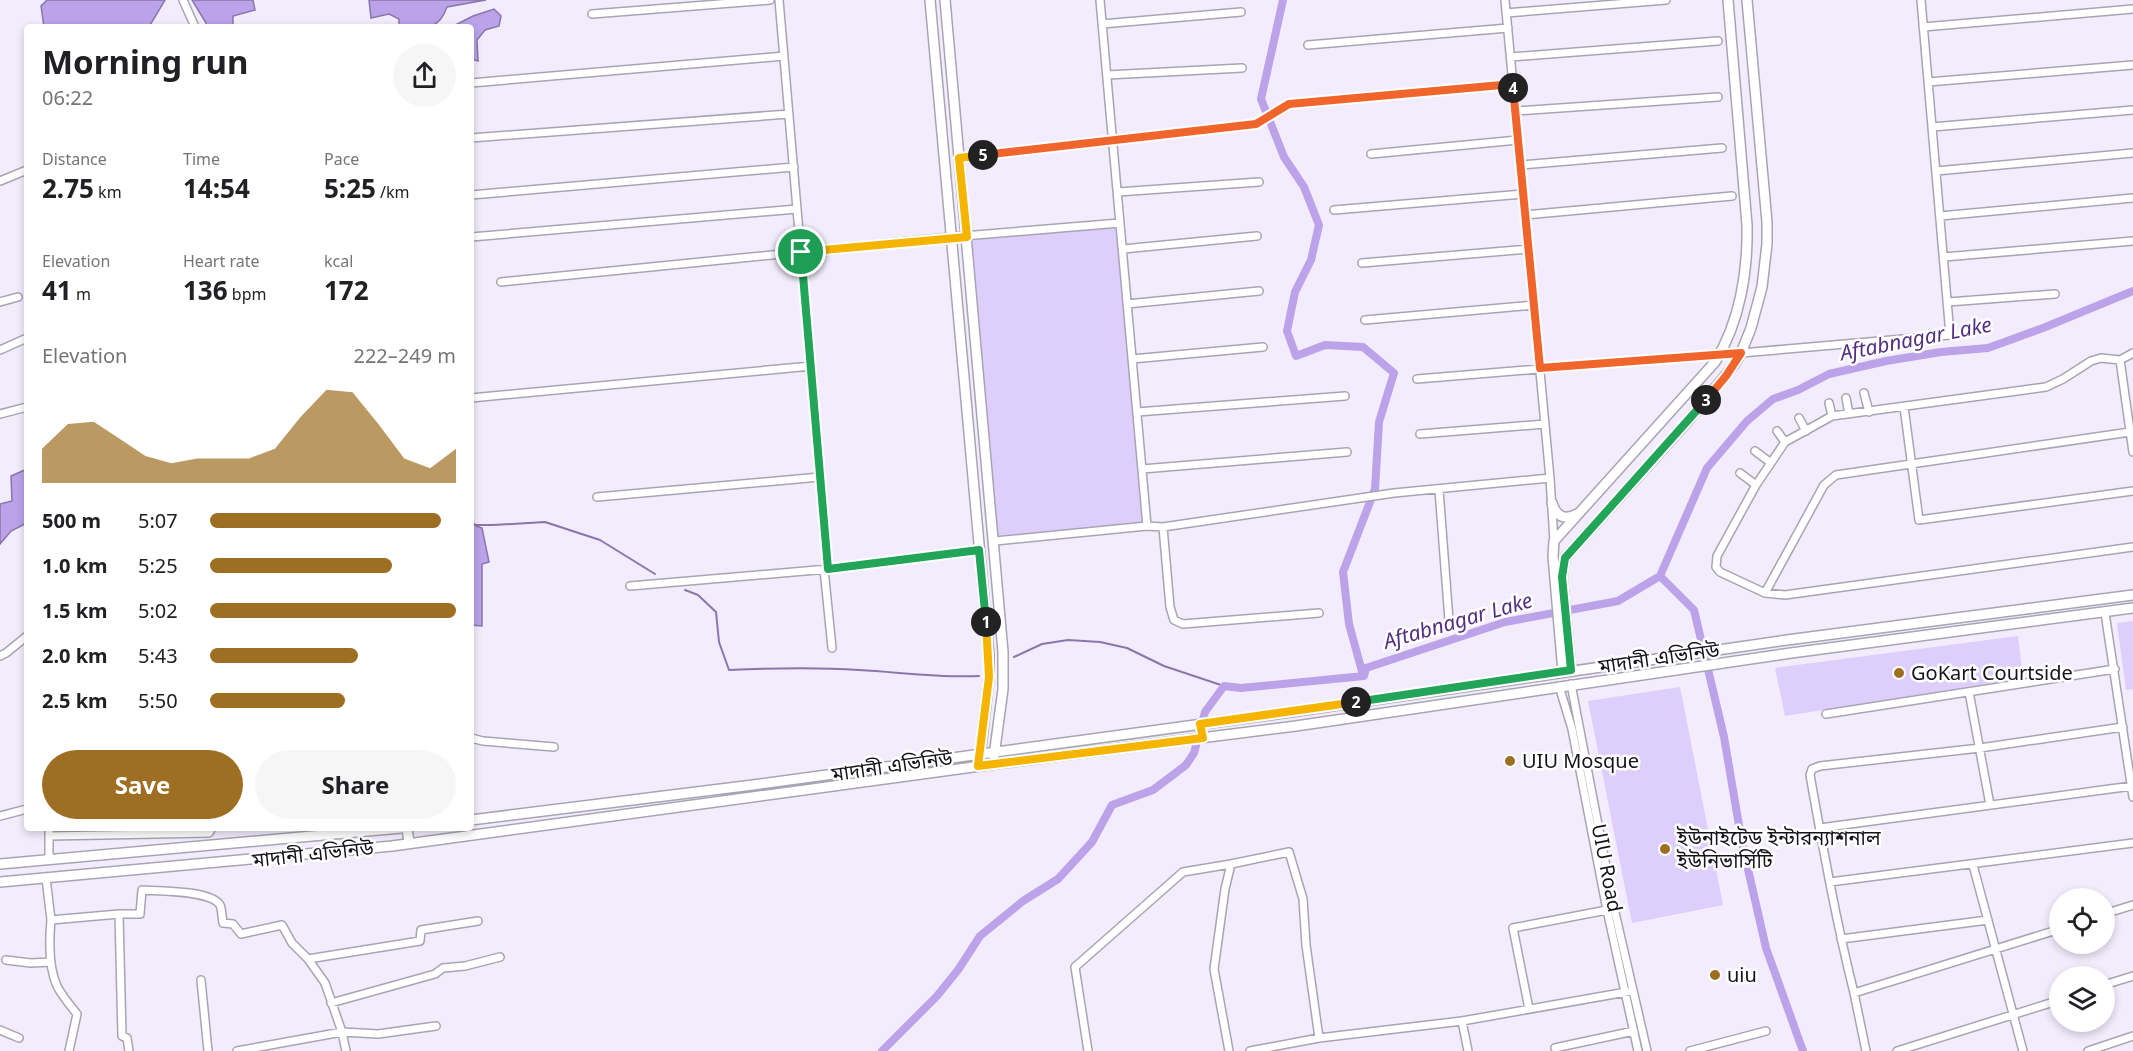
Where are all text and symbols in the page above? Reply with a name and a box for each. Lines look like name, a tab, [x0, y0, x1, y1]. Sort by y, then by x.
text: Morning run	[42, 39, 248, 84]
button: share	[393, 44, 456, 107]
pin: 4	[1498, 73, 1528, 103]
text: 4	[1508, 77, 1518, 99]
text: 06:22	[42, 84, 93, 111]
pin: 5	[968, 140, 998, 170]
text: 5	[978, 144, 988, 166]
text: Distance	[42, 148, 107, 170]
text: Time	[183, 148, 220, 170]
text: Pace	[324, 148, 359, 170]
text: 2.75	[42, 170, 94, 206]
text: 14:54	[183, 170, 250, 206]
text: 5:25	[324, 170, 376, 206]
text: km	[94, 181, 122, 203]
text: /km	[376, 181, 410, 203]
pin	[775, 226, 826, 277]
icon: arrive	[784, 235, 817, 268]
text: Elevation	[42, 250, 110, 272]
text: Heart rate	[183, 250, 259, 272]
text: kcal	[324, 250, 353, 272]
text: 41	[42, 272, 72, 308]
text: 136	[183, 272, 228, 308]
text: 172	[324, 272, 369, 308]
text: m	[72, 283, 91, 305]
text: bpm	[228, 283, 266, 305]
water label: Aftabnagar Lake	[1836, 310, 1994, 367]
text: Elevation	[42, 342, 127, 369]
text: 222–249 m	[353, 342, 456, 369]
pin: 3	[1691, 385, 1721, 415]
text: 3	[1701, 389, 1711, 411]
text: 500 m	[42, 507, 101, 534]
text: 5:07	[138, 507, 178, 534]
text: 1.0 km	[42, 552, 108, 579]
text: 5:25	[138, 552, 178, 579]
water label: Aftabnagar Lake	[1378, 585, 1536, 655]
text: 1.5 km	[42, 597, 108, 624]
text: 5:02	[138, 597, 178, 624]
pin: 1	[971, 607, 1001, 637]
text: 1	[981, 611, 991, 633]
street label: মাদানী এভিনিউ	[1596, 636, 1722, 680]
text: 2.0 km	[42, 642, 108, 669]
text: 5:43	[138, 642, 178, 669]
place label: GoKart Courtside	[1911, 659, 2073, 686]
marker: GoKart Courtside	[1892, 666, 1906, 680]
text: 2.5 km	[42, 687, 108, 714]
text: 5:50	[138, 687, 178, 714]
pin: 2	[1341, 687, 1371, 717]
text: 2	[1351, 691, 1361, 713]
street label: মাদানী এভিনিউ	[829, 744, 955, 788]
place label: UIU Mosque	[1522, 747, 1639, 774]
button: Save	[42, 750, 243, 819]
button: Share	[255, 750, 456, 819]
marker: UIU Mosque	[1503, 754, 1517, 768]
street label: UIU Road	[1586, 822, 1629, 914]
place label: ইউনাইটেড ইন্টারন্যাশনাল ইউনিভার্সিটি	[1676, 824, 1881, 874]
street label: মাদানী এভিনিউ	[250, 834, 376, 873]
marker: ইউনাইটেড ইন্টারন্যাশনাল ইউনিভার্সিটি	[1658, 842, 1672, 856]
map controls	[2049, 888, 2115, 1032]
button: locate	[2049, 888, 2115, 954]
place label: uiu	[1727, 961, 1757, 988]
button: layers	[2049, 966, 2115, 1032]
marker: uiu	[1708, 968, 1722, 982]

